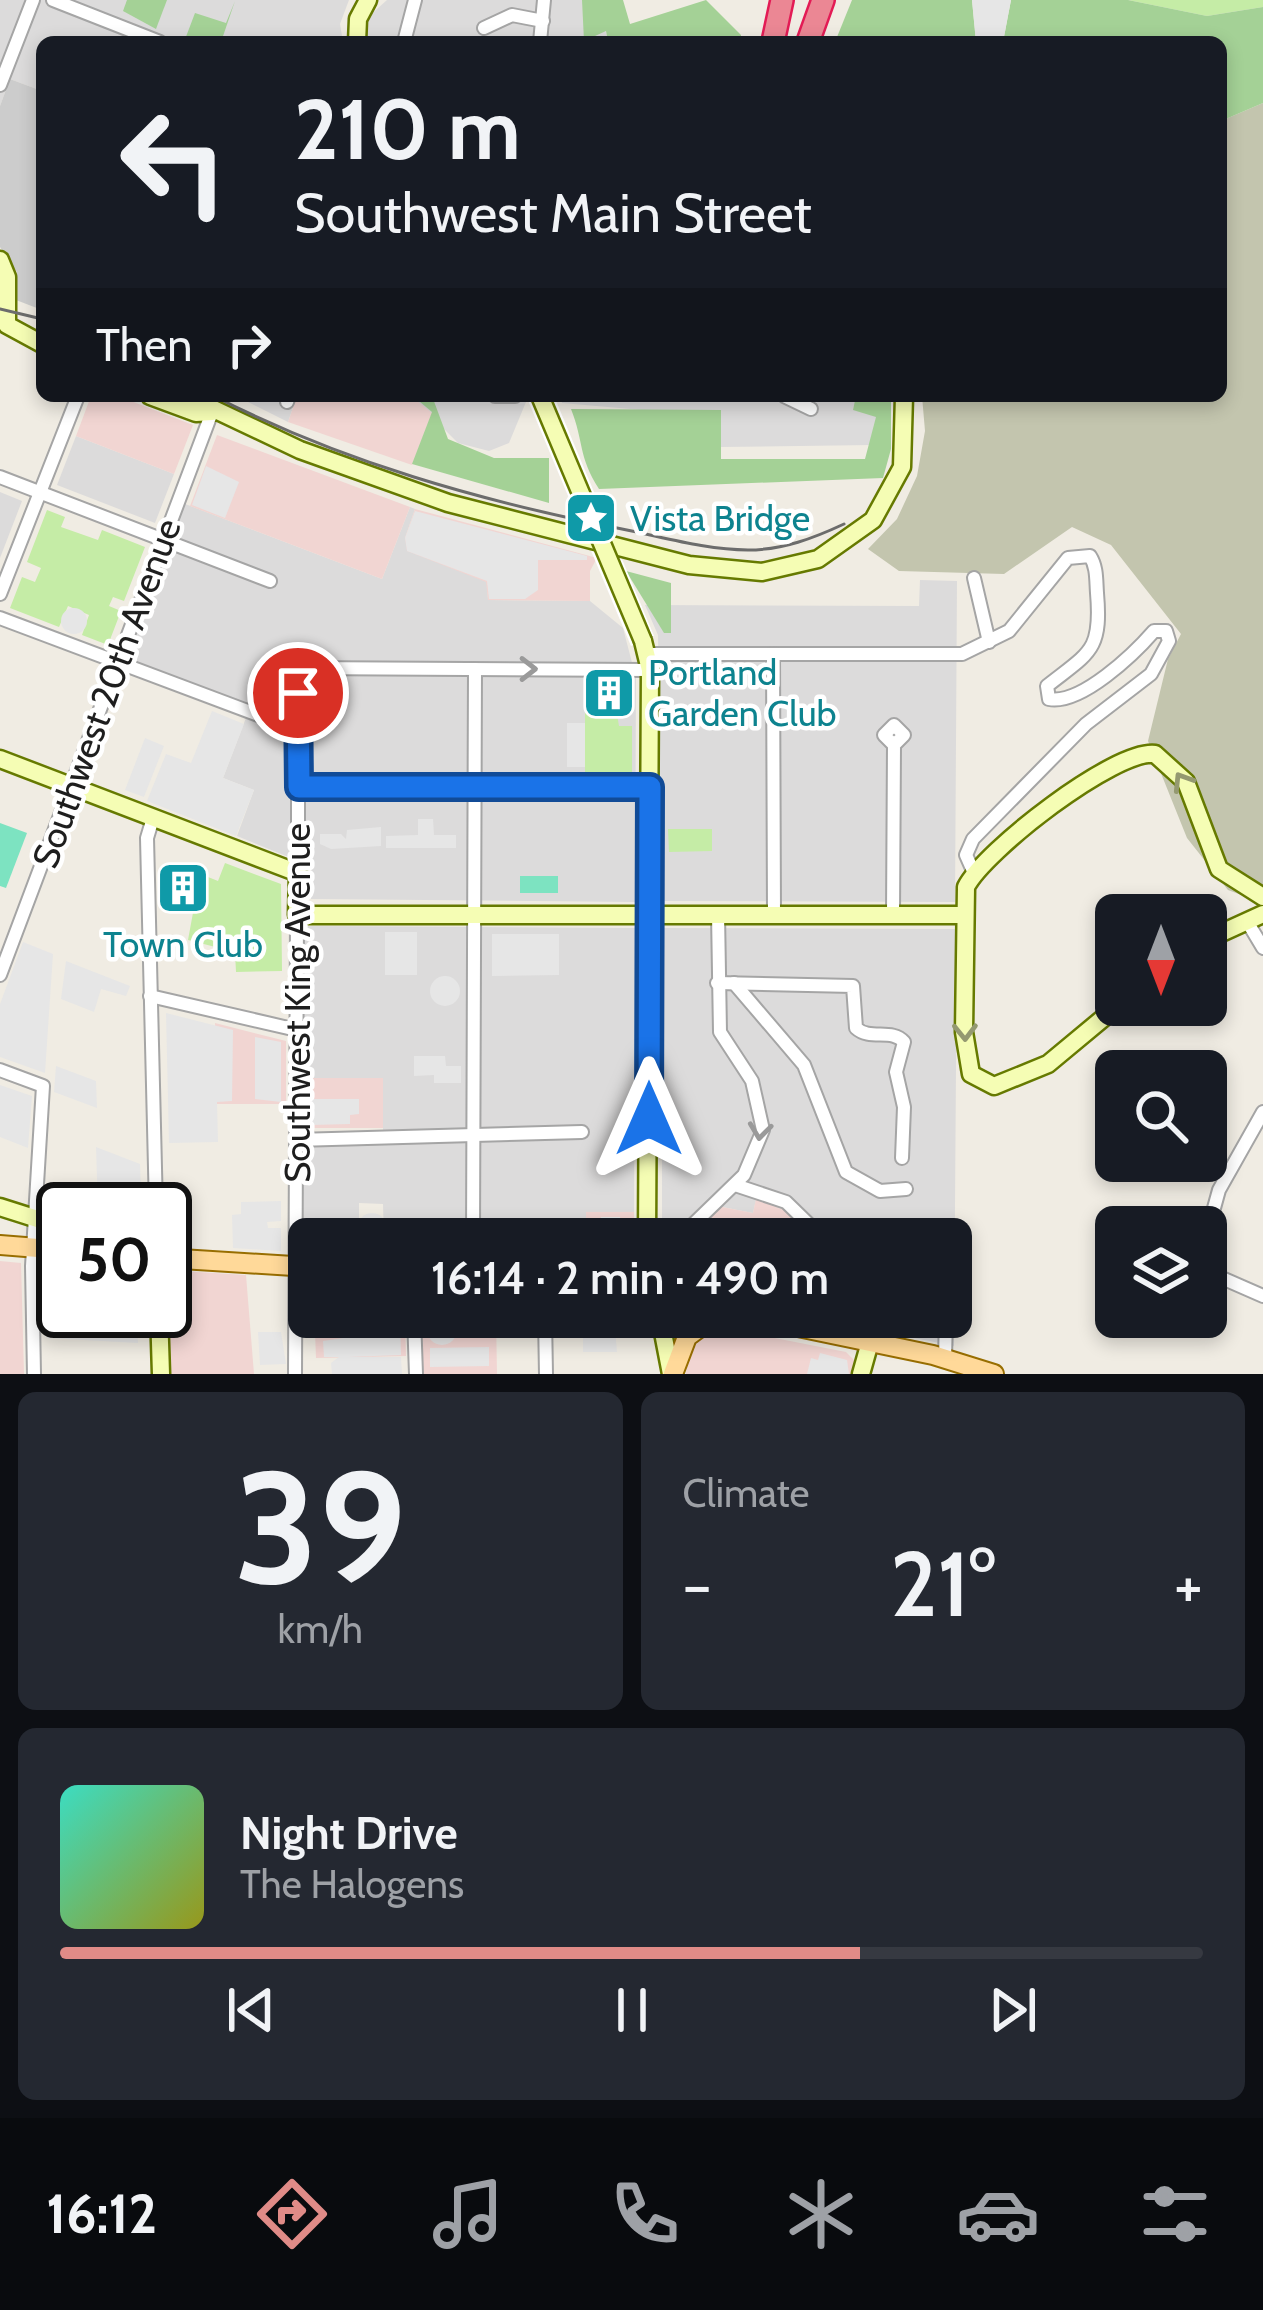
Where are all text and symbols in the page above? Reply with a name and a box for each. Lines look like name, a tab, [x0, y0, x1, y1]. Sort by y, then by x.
text: 210 m	[294, 78, 521, 180]
icon: left	[96, 84, 252, 240]
text: Southwest Main Street	[294, 180, 812, 246]
icon: right	[216, 312, 282, 378]
text: Then	[96, 318, 192, 372]
place icon: Vista Bridge	[563, 490, 619, 546]
place label: Vista Bridge	[630, 496, 810, 540]
street label: Southwest 20th Avenue	[22, 512, 190, 874]
pin	[247, 642, 349, 744]
place label: Portland Garden Club	[648, 650, 837, 735]
one-way arrow	[520, 656, 538, 682]
icon: arrive	[265, 660, 331, 726]
building icon: Portland Garden Club	[581, 665, 637, 721]
one-way arrow	[1174, 772, 1196, 794]
street label: Southwest King Avenue	[275, 823, 319, 1183]
building icon: Town Club	[155, 860, 211, 916]
north arrow	[1095, 894, 1227, 1026]
map controls	[1095, 894, 1227, 1338]
place label: Town Club	[103, 922, 263, 966]
one-way arrow	[951, 1023, 977, 1042]
button: search	[1095, 1050, 1227, 1182]
position arrow	[586, 1056, 712, 1182]
one-way arrow	[747, 1122, 773, 1141]
speed limit sign: 50	[36, 1182, 192, 1338]
button: layers	[1095, 1206, 1227, 1338]
text: 16:14 · 2 min · 490 m	[431, 1251, 829, 1305]
text: 39	[234, 1432, 406, 1622]
text: Climate	[683, 1469, 809, 1517]
text: 21°	[890, 1529, 995, 1639]
text: −	[683, 1544, 712, 1625]
text: +	[1174, 1544, 1203, 1625]
text: km/h	[278, 1605, 363, 1653]
text: Night Drive	[240, 1806, 458, 1860]
text: The Halogens	[240, 1860, 464, 1908]
icon: previous	[218, 1977, 284, 2043]
icon: pause	[599, 1977, 665, 2043]
icon: next	[980, 1977, 1046, 2043]
icon: directions	[250, 2172, 334, 2256]
icon: music	[426, 2172, 510, 2256]
icon: phone	[603, 2172, 687, 2256]
icon: climate	[779, 2172, 863, 2256]
icon: car	[956, 2172, 1040, 2256]
icon: filters	[1133, 2172, 1217, 2256]
text: 16:12	[46, 2181, 157, 2247]

